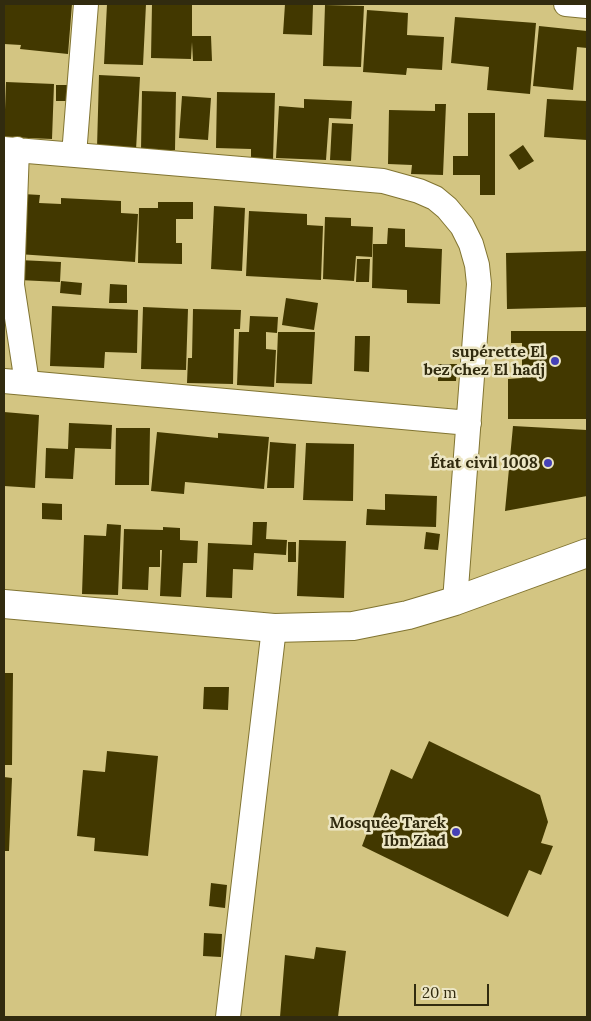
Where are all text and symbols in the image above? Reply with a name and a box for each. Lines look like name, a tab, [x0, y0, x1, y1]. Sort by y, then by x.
place label: supérette El bez chez El hadj	[424, 342, 545, 380]
marker: supérette El bez chez El hadj	[549, 355, 561, 367]
place label: État civil 1008	[430, 453, 538, 473]
marker: État civil 1008	[542, 457, 554, 469]
place label: Mosquée Tarek Ibn Ziad	[330, 813, 446, 851]
marker: Mosquée Tarek Ibn Ziad	[450, 826, 462, 838]
scale bar	[416, 974, 491, 1006]
text: 20 m	[422, 983, 457, 1002]

